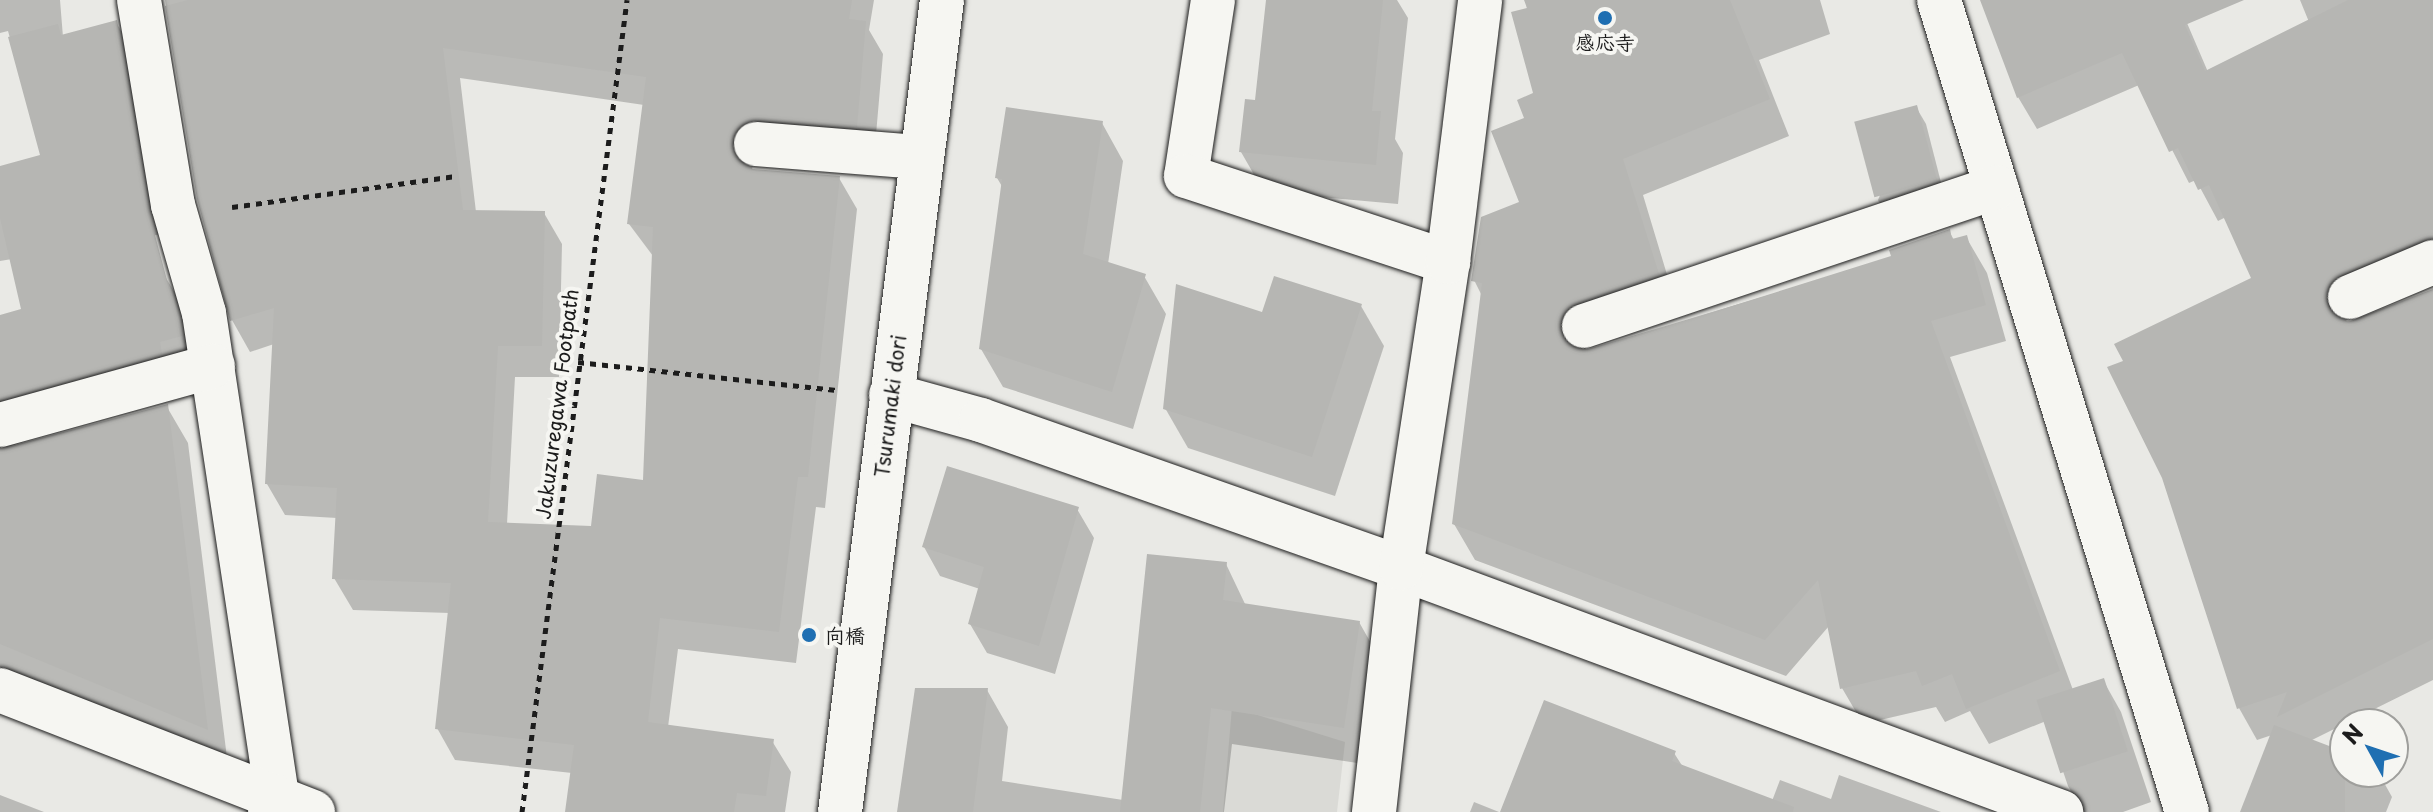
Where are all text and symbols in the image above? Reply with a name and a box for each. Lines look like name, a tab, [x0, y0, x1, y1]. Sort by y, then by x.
marker: 感応寺	[1596, 9, 1614, 27]
place label: 感応寺	[1575, 30, 1635, 54]
street label: Jakuzuregawa Footpath	[531, 288, 583, 520]
street label: Tsurumaki dori	[869, 333, 911, 479]
place label: 向橋	[825, 623, 865, 647]
marker: 向橋	[800, 626, 818, 644]
north arrow	[2329, 708, 2409, 788]
text: N	[2334, 716, 2370, 751]

